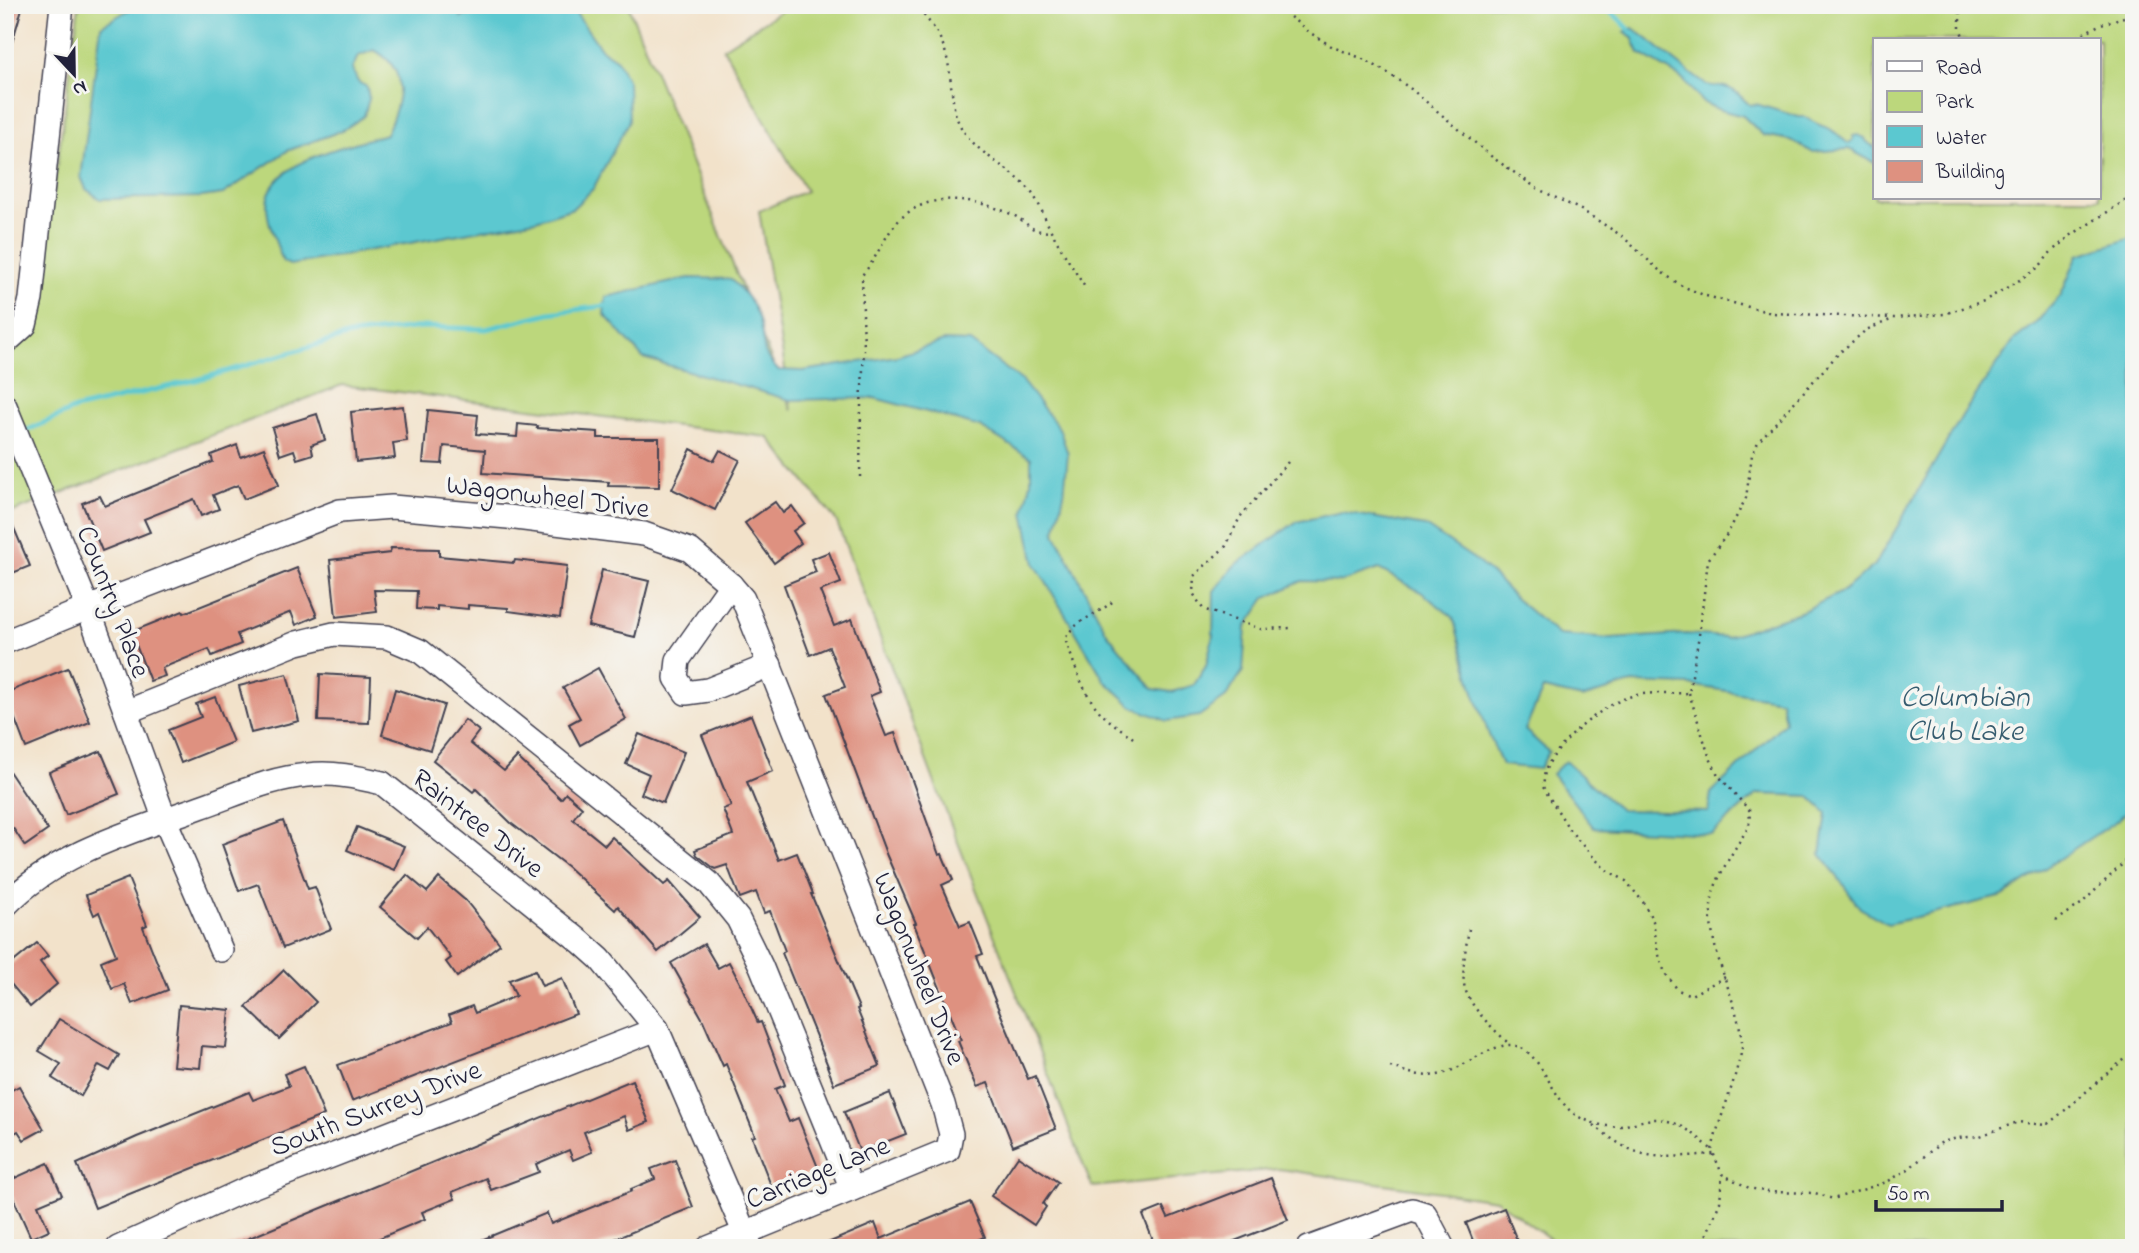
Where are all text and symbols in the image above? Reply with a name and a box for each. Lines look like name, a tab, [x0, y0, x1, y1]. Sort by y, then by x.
north arrow	[38, 38, 108, 108]
legend	[1873, 38, 2100, 200]
text: Road	[1936, 54, 1982, 84]
text: N	[68, 73, 90, 102]
text: Park	[1936, 88, 1975, 118]
text: Water	[1936, 124, 1987, 154]
text: Building	[1935, 158, 2005, 190]
street label: Wagonwheel Drive	[444, 466, 652, 531]
street label: Country Place	[64, 520, 160, 685]
water label: Columbian Club Lake	[1901, 677, 2031, 755]
street label: Raintree Drive	[402, 760, 552, 890]
street label: Wagonwheel Drive	[861, 867, 975, 1072]
street label: South Surrey Drive	[265, 1051, 488, 1169]
street label: Carriage Lane	[740, 1127, 897, 1222]
scale bar	[1876, 1169, 2002, 1213]
text: 50 m	[1887, 1180, 1930, 1210]

